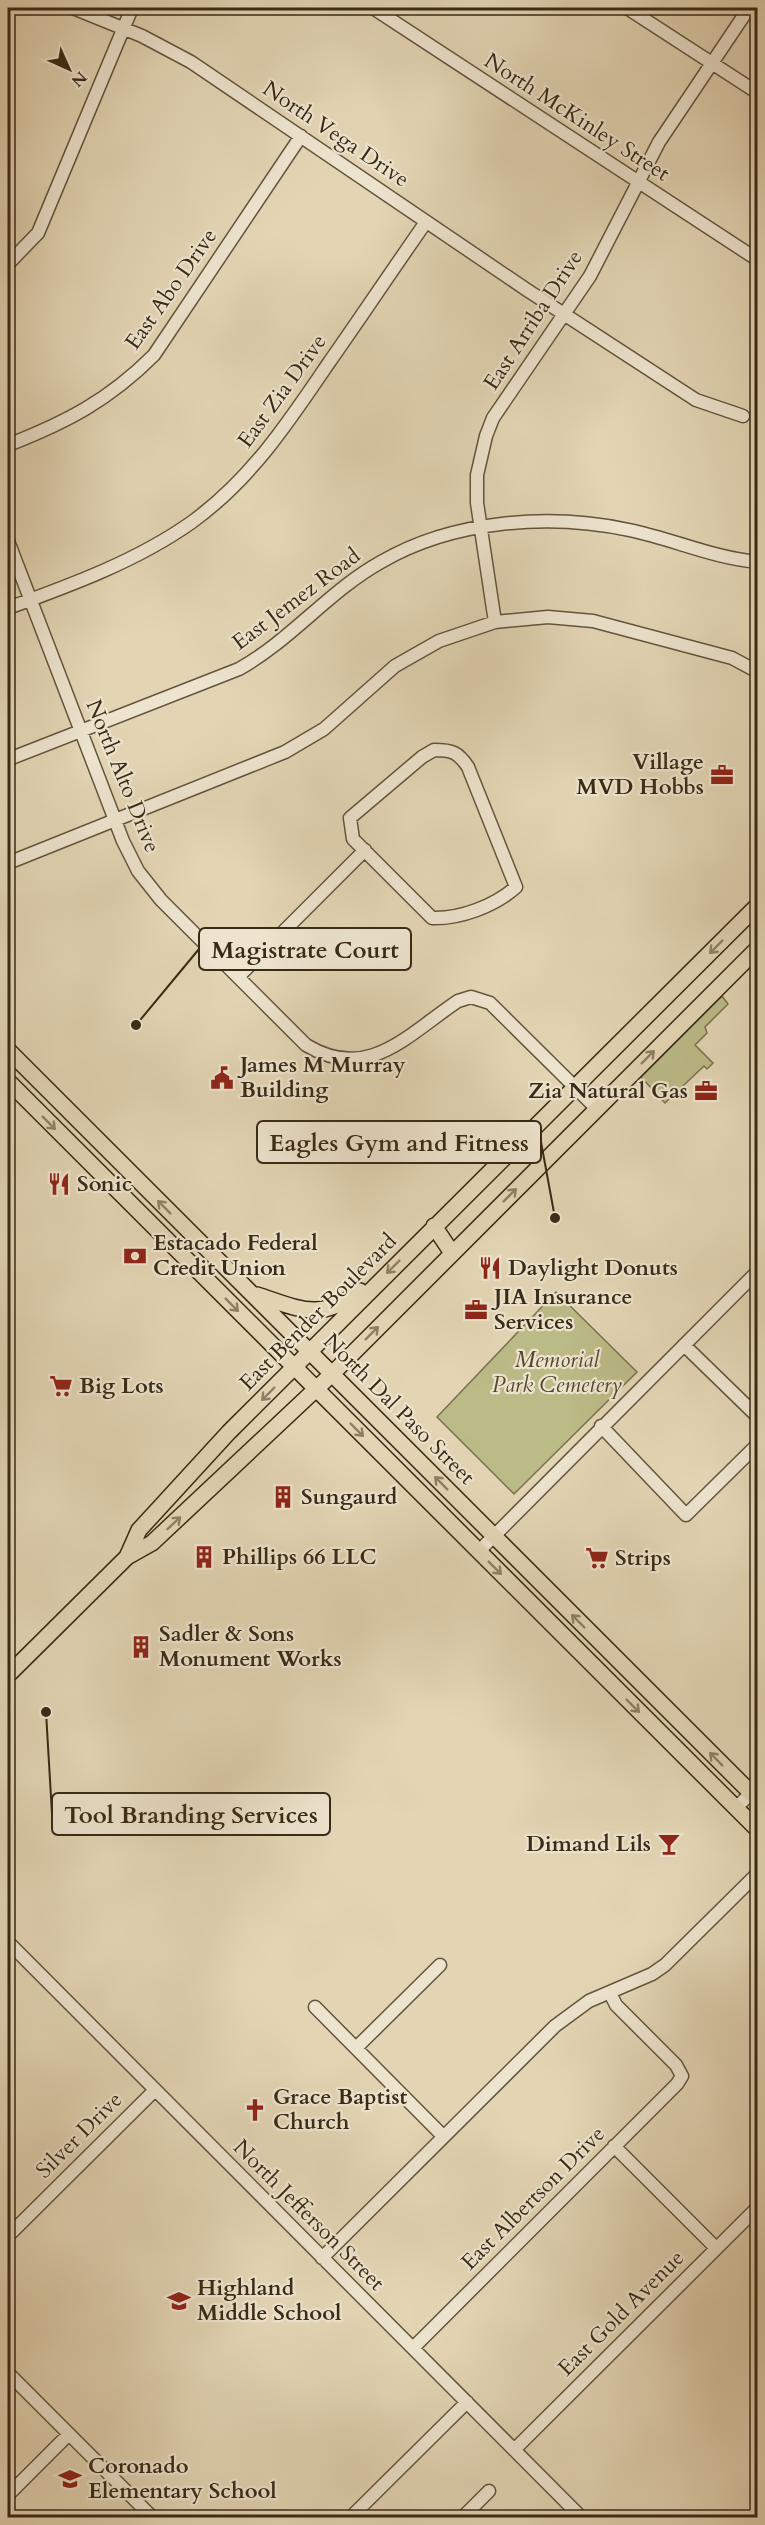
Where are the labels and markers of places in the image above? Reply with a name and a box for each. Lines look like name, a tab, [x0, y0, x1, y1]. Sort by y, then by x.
place label: Village MVD Hobbs	[576, 747, 704, 802]
office icon: Village MVD Hobbs	[709, 762, 735, 788]
callout: Magistrate Court	[199, 928, 411, 970]
place label: James M Murray Building	[237, 1050, 406, 1105]
public building icon: James M Murray Building	[209, 1065, 235, 1091]
place label: Zia Natural Gas	[528, 1076, 688, 1106]
office icon: Zia Natural Gas	[693, 1078, 719, 1104]
callout: Eagles Gym and Fitness	[257, 1121, 541, 1163]
place label: Sonic	[77, 1169, 132, 1199]
restaurant icon: Sonic	[46, 1171, 72, 1197]
place label: Estacado Federal Credit Union	[153, 1228, 318, 1283]
bank icon: Estacado Federal Credit Union	[122, 1243, 148, 1269]
place label: Daylight Donuts	[508, 1253, 678, 1283]
restaurant icon: Daylight Donuts	[477, 1255, 503, 1281]
place label: JIA Insurance Services	[491, 1282, 632, 1337]
office icon: JIA Insurance Services	[463, 1297, 489, 1323]
place label: Big Lots	[79, 1371, 164, 1401]
supermarket icon: Big Lots	[48, 1373, 74, 1399]
place label: Sungaurd	[301, 1482, 398, 1512]
building icon: Sungaurd	[270, 1484, 296, 1510]
place label: Phillips 66 LLC	[222, 1542, 377, 1572]
place label: Strips	[615, 1543, 671, 1573]
building icon: Phillips 66 LLC	[191, 1544, 217, 1570]
supermarket icon: Strips	[584, 1545, 610, 1571]
place label: Sadler & Sons Monument Works	[159, 1619, 342, 1674]
building icon: Sadler & Sons Monument Works	[128, 1634, 154, 1660]
callout: Tool Branding Services	[52, 1793, 330, 1835]
place label: Dimand Lils	[526, 1829, 651, 1859]
bar icon: Dimand Lils	[656, 1831, 682, 1857]
place label: Grace Baptist Church	[273, 2082, 408, 2137]
church icon: Grace Baptist Church	[242, 2097, 268, 2123]
place label: Highland Middle School	[197, 2273, 342, 2328]
school or university icon: Highland Middle School	[166, 2288, 192, 2314]
place label: Coronado Elementary School	[88, 2451, 277, 2506]
school or university icon: Coronado Elementary School	[57, 2466, 83, 2492]

